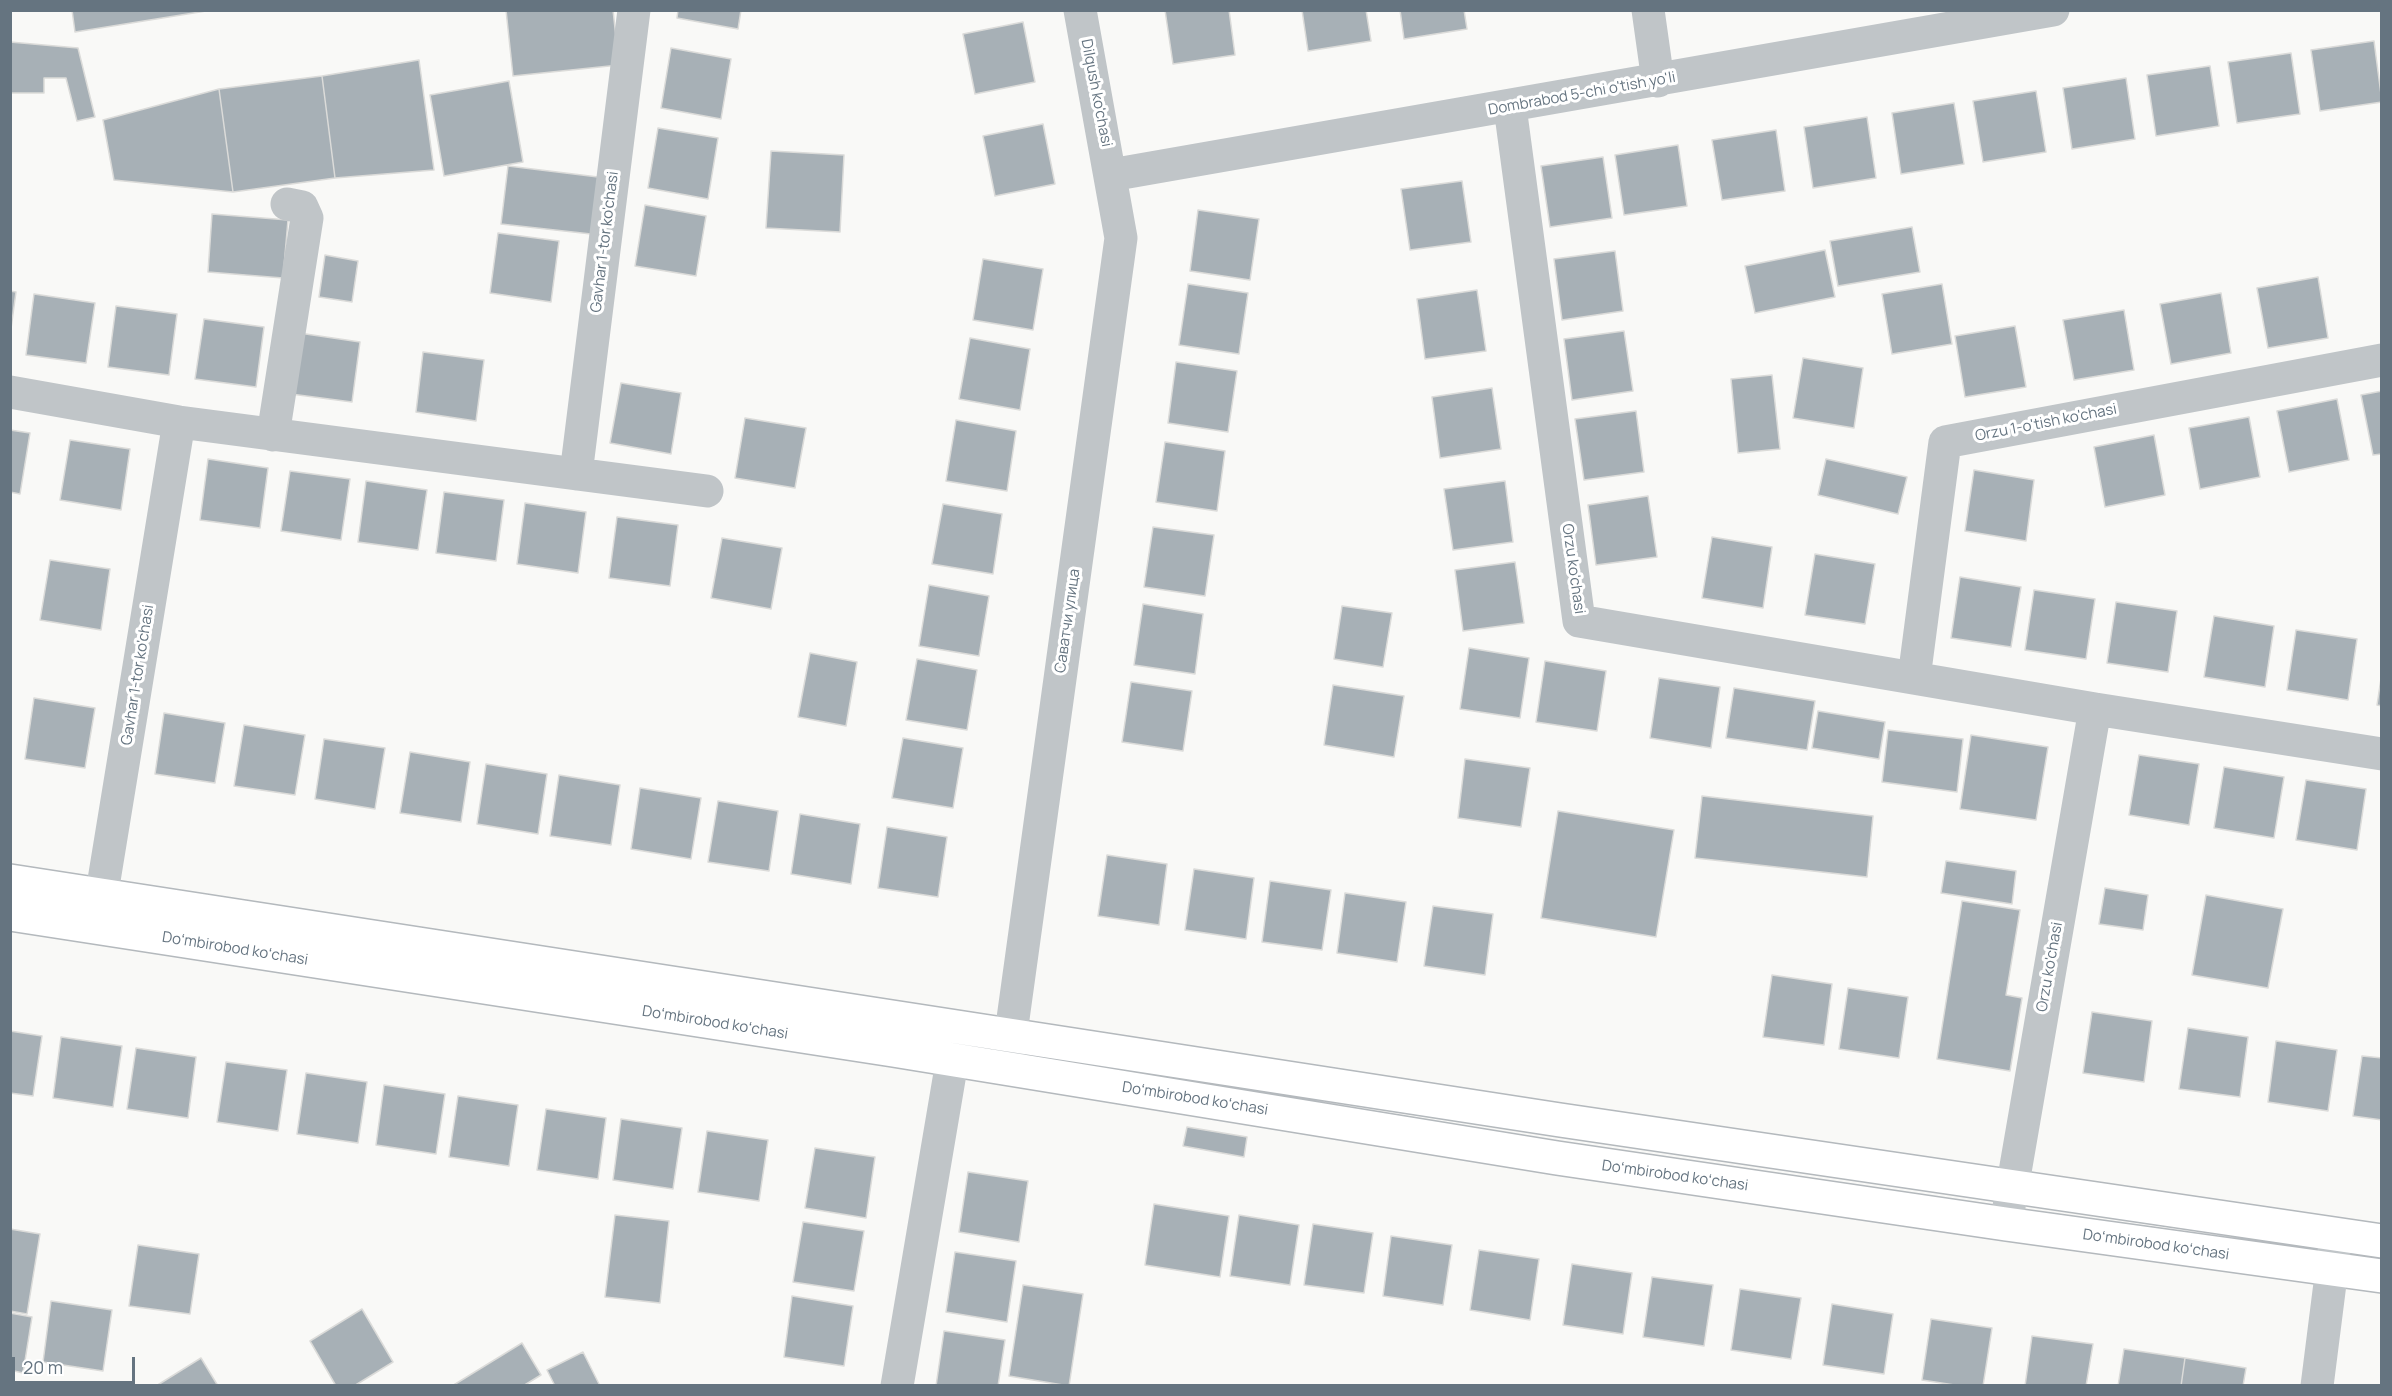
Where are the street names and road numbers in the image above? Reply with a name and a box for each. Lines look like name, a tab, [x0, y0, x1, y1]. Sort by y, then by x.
street label: Dilqush ko'chasi	[1077, 38, 1115, 148]
street label: Dombrabod 5-chi o'tish yo'li	[1487, 69, 1677, 119]
street label: Gavhar 1-tor ko'chasi	[587, 171, 623, 313]
street label: Orzu 1-o'tish ko'chasi	[1974, 400, 2118, 446]
street label: Orzu ko'chasi	[1558, 523, 1588, 615]
street label: Саватчи улица	[1052, 568, 1084, 674]
street label: Gavhar 1-tor ko'chasi	[118, 604, 158, 746]
street label: Orzu ko'chasi	[2033, 921, 2067, 1013]
street label: Doʻmbirobod koʻchasi	[161, 929, 309, 969]
street label: Doʻmbirobod koʻchasi	[641, 1003, 789, 1043]
street label: Doʻmbirobod koʻchasi	[1121, 1079, 1269, 1119]
street label: Doʻmbirobod koʻchasi	[1601, 1157, 1749, 1195]
street label: Doʻmbirobod koʻchasi	[2082, 1226, 2230, 1264]

